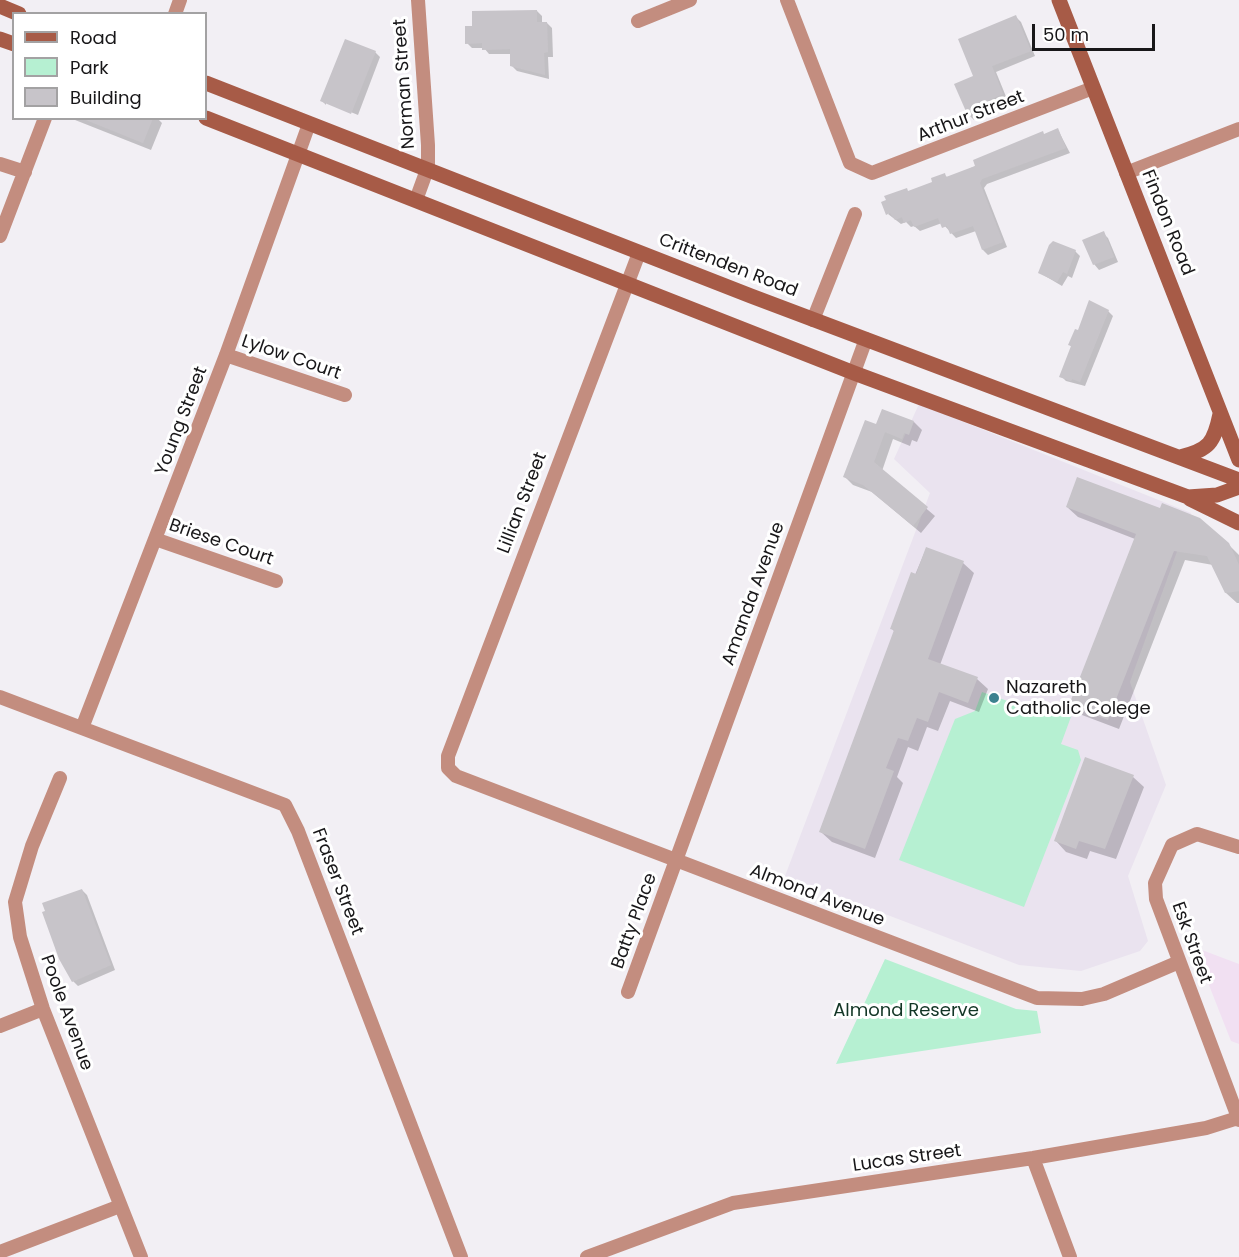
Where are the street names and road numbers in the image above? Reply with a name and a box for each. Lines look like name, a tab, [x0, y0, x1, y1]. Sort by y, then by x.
street label: Norman Street	[390, 18, 420, 150]
street label: Arthur Street	[915, 87, 1027, 147]
street label: Findon Road	[1136, 167, 1198, 279]
street label: Crittenden Road	[655, 230, 801, 302]
street label: Lylow Court	[238, 331, 344, 385]
street label: Young Street	[151, 364, 213, 478]
street label: Lillian Street	[494, 449, 552, 557]
street label: Briese Court	[166, 515, 276, 571]
street label: Amanda Avenue	[718, 519, 790, 669]
street label: Fraser Street	[307, 826, 367, 938]
street label: Almond Avenue	[747, 860, 887, 932]
street label: Batty Place	[608, 870, 662, 972]
street label: Esk Street	[1166, 899, 1216, 987]
street label: Poole Avenue	[35, 952, 97, 1074]
street label: Lucas Street	[851, 1141, 963, 1177]

